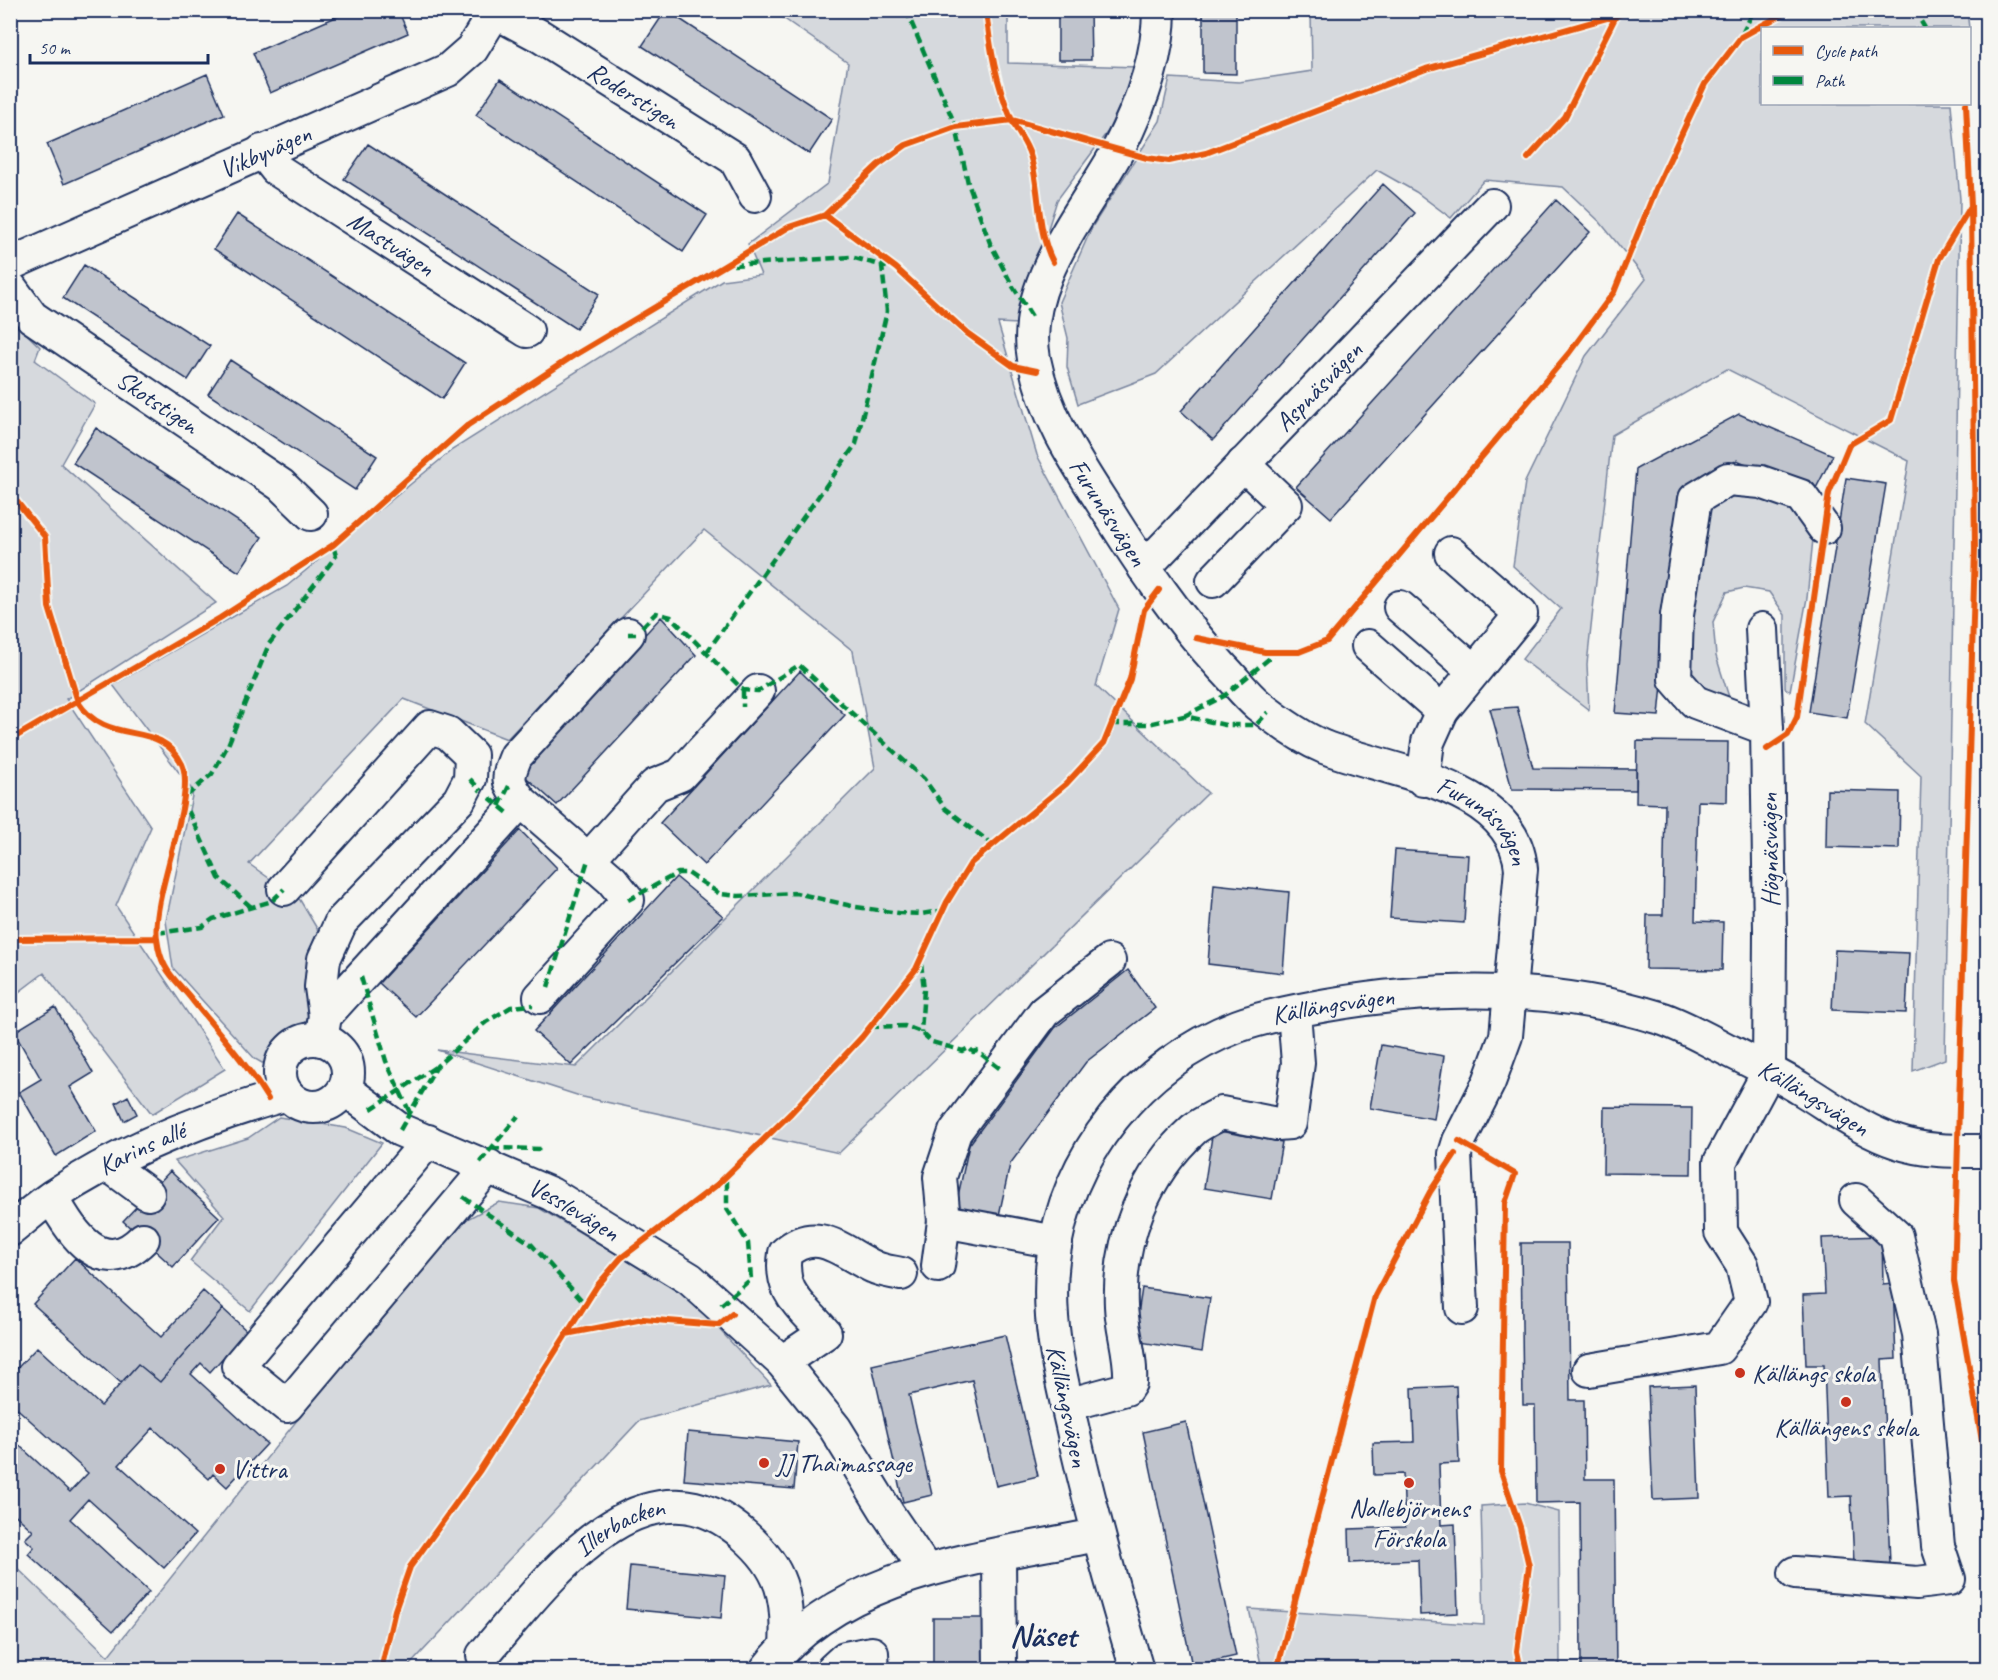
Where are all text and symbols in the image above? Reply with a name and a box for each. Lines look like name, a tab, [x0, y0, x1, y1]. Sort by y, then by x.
scale bar	[30, 27, 208, 65]
legend	[1761, 27, 1971, 105]
text: 50 m	[39, 37, 72, 59]
text: Cycle path	[1815, 40, 1878, 62]
street label: Roderstigen	[581, 54, 687, 138]
text: Path	[1815, 70, 1845, 92]
street label: Vikbyvägen	[214, 117, 316, 186]
street label: Mastvägen	[341, 204, 441, 284]
street label: Aspnäsvägen	[1268, 334, 1370, 439]
street label: Skotstigen	[110, 363, 206, 443]
street label: Furunäsvägen	[1061, 453, 1155, 573]
street label: Furunäsvägen	[1432, 769, 1536, 868]
street label: Högnäsvägen	[1752, 792, 1787, 907]
street label: Källängsvägen	[1268, 980, 1396, 1033]
street label: Källängsvägen	[1753, 1052, 1875, 1144]
street label: Karins allé	[93, 1113, 193, 1183]
street label: Vesslevägen	[523, 1170, 626, 1249]
street label: Källängsvägen	[1039, 1342, 1097, 1470]
place label: Källängs skola	[1752, 1357, 1876, 1390]
marker: Källängs skola	[1733, 1366, 1747, 1380]
marker: Källängens skola	[1839, 1395, 1853, 1409]
place label: Källängens skola	[1774, 1411, 1920, 1444]
place label: JJ Thaimassage	[774, 1447, 913, 1480]
place label: Vittra	[232, 1453, 288, 1486]
marker: JJ Thaimassage	[757, 1456, 771, 1470]
marker: Vittra	[213, 1462, 227, 1476]
marker: Nallebjörnens Förskola	[1402, 1476, 1416, 1490]
street label: Illerbacken	[568, 1490, 668, 1564]
place label: Nallebjörnens Förskola	[1349, 1492, 1471, 1555]
district label: Näset	[1010, 1615, 1080, 1656]

